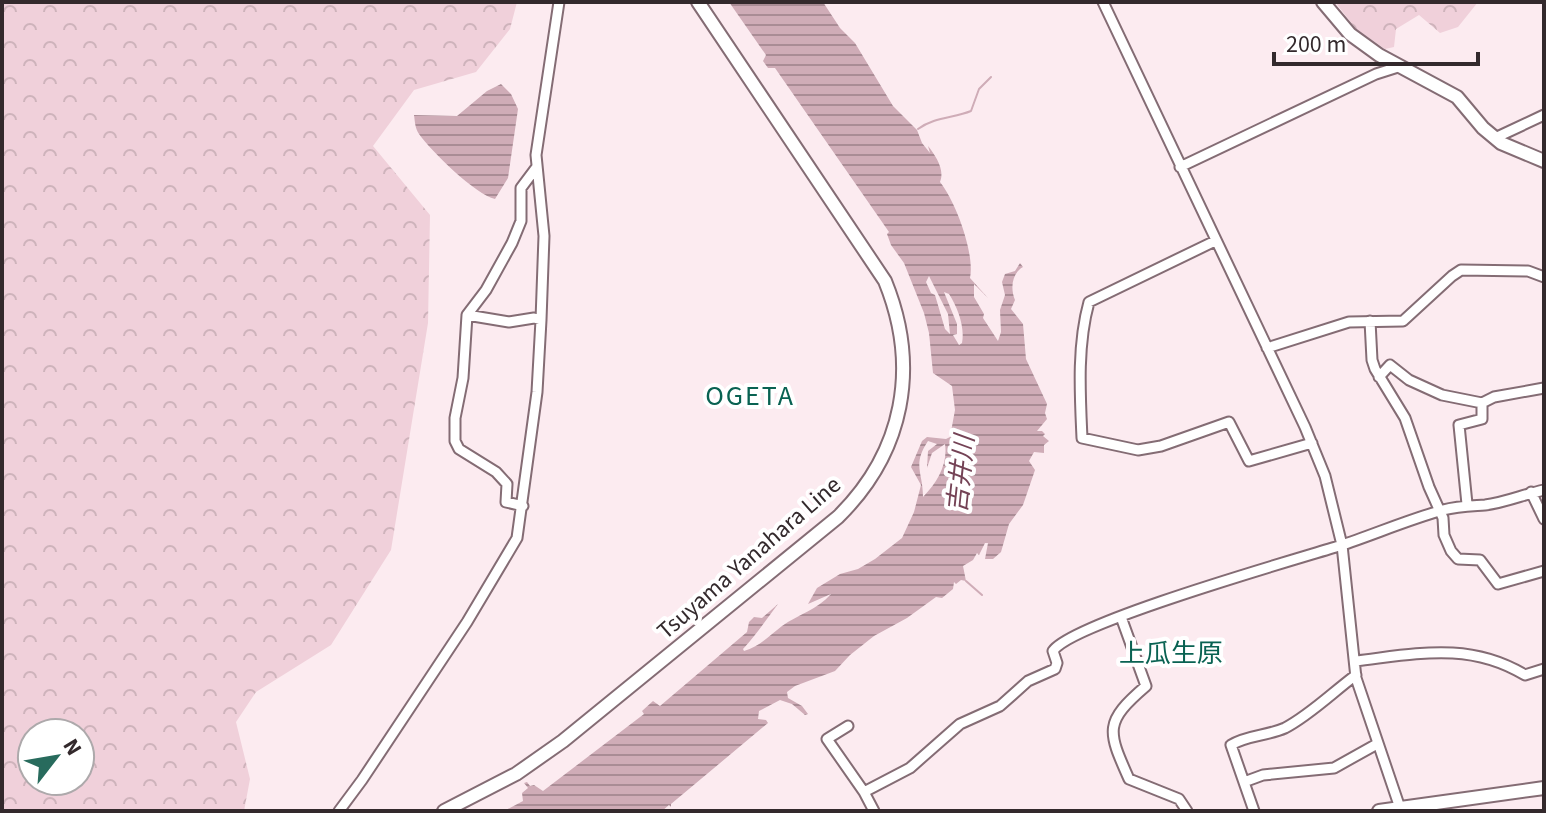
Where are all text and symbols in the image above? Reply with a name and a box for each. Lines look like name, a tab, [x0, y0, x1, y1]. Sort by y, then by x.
scale bar	[1274, 16, 1478, 66]
text: 200 m	[1286, 27, 1346, 62]
district label: OGETA	[705, 376, 795, 416]
water label: 吉井川	[939, 430, 984, 515]
street label: Tsuyama Yanahara Line	[649, 468, 849, 648]
district label: 上瓜生原	[1119, 635, 1223, 672]
north arrow	[16, 717, 96, 797]
text: N	[55, 733, 90, 762]

